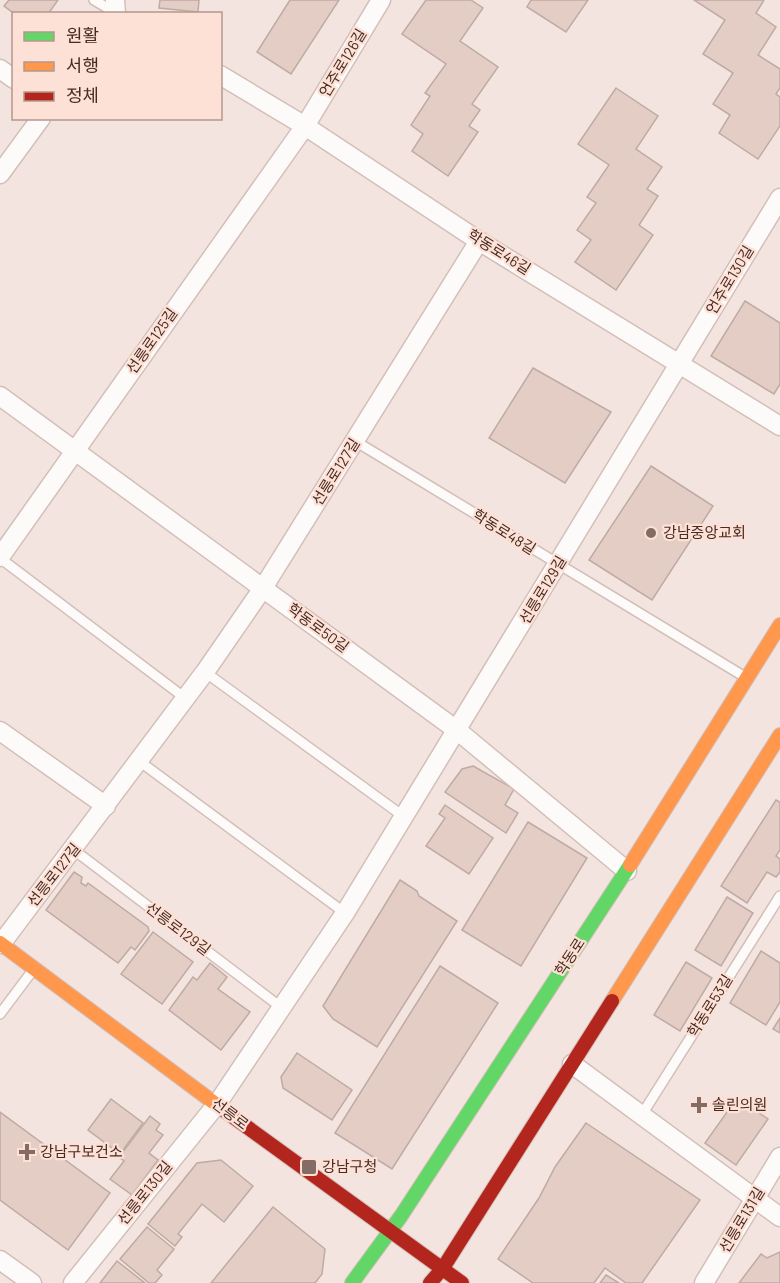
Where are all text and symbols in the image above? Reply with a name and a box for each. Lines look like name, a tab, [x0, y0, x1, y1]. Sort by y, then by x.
legend	[12, 12, 222, 120]
text: 원활	[66, 24, 99, 46]
street label: 언주로126길	[315, 25, 369, 100]
text: 서행	[66, 54, 99, 76]
text: 정체	[66, 84, 99, 106]
street label: 학동로46길	[465, 225, 534, 278]
street label: 언주로130길	[702, 242, 757, 317]
street label: 선릉로125길	[122, 304, 180, 377]
street label: 선릉로127길	[307, 435, 363, 508]
street label: 학동로48길	[470, 505, 540, 558]
place label: 강남중앙교회	[663, 523, 746, 541]
marker: 강남중앙교회	[644, 526, 658, 540]
street label: 선릉로129길	[515, 552, 570, 627]
street label: 학동로50길	[284, 599, 353, 655]
street label: 선릉로127길	[23, 839, 84, 910]
street label: 선릉로129길	[143, 898, 214, 958]
street label: 학동로	[550, 934, 588, 979]
street label: 학동로53길	[683, 971, 736, 1040]
street label: 선릉로	[209, 1094, 253, 1133]
place label: 솔린의원	[712, 1095, 767, 1113]
marker: 솔린의원	[690, 1096, 708, 1114]
place label: 강남구보건소	[40, 1142, 123, 1160]
marker: 강남구보건소	[18, 1143, 36, 1161]
street label: 선릉로130길	[113, 1157, 175, 1228]
place label: 강남구청	[322, 1157, 377, 1175]
marker: 강남구청	[300, 1158, 318, 1176]
street label: 선릉로131길	[715, 1183, 768, 1256]

